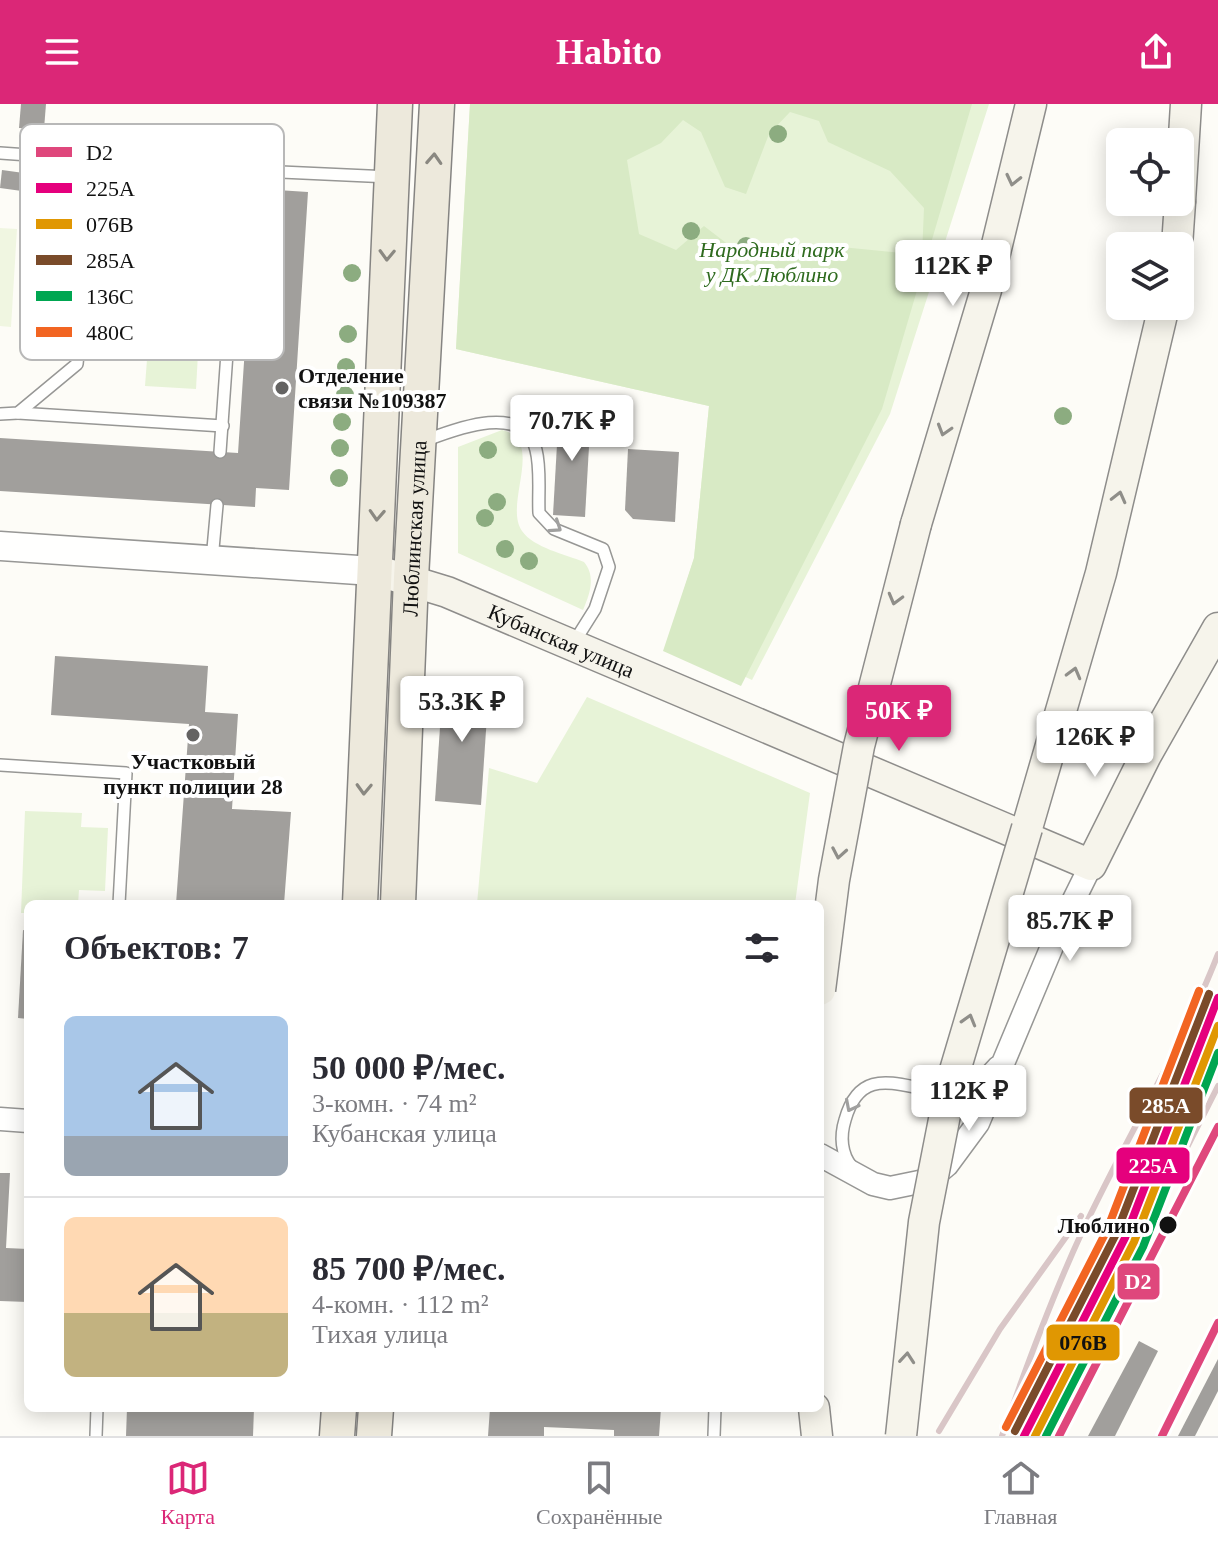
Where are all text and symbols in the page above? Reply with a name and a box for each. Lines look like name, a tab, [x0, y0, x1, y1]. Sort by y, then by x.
icon: menu	[40, 30, 84, 74]
icon: share	[1134, 30, 1178, 74]
text: Habito	[556, 32, 662, 72]
legend	[20, 124, 284, 360]
map controls	[1106, 128, 1194, 320]
button: locate	[1106, 128, 1194, 216]
text: D2	[86, 140, 113, 165]
one-way arrow	[426, 152, 443, 165]
one-way arrow	[1005, 172, 1022, 186]
text: 225А	[86, 176, 135, 201]
text: 076В	[86, 212, 134, 237]
button: layers	[1106, 232, 1194, 320]
park label: Народный парк у ДК Люблино	[698, 237, 845, 287]
pin: 112K ₽	[888, 240, 1018, 308]
text: 285А	[86, 248, 135, 273]
one-way arrow	[379, 249, 396, 262]
text: 112K ₽	[913, 251, 993, 280]
text: 136С	[86, 284, 134, 309]
text: 480С	[86, 320, 134, 345]
place label: Отделение связи №109387	[298, 363, 446, 413]
marker: Отделение связи №109387	[273, 379, 291, 397]
pin: 70.7K ₽	[498, 395, 646, 463]
text: 70.7K ₽	[528, 406, 616, 435]
one-way arrow	[937, 423, 953, 437]
street label: Люблинская улица	[397, 439, 431, 617]
one-way arrow	[1110, 491, 1127, 504]
one-way arrow	[368, 509, 385, 522]
one-way arrow	[547, 517, 562, 532]
one-way arrow	[888, 592, 905, 606]
street label: Кубанская улица	[485, 598, 639, 683]
one-way arrow	[1064, 667, 1081, 681]
pin: 53.3K ₽	[388, 676, 536, 744]
pin: 50K ₽	[843, 685, 955, 753]
text: 53.3K ₽	[418, 687, 506, 716]
text: 50K ₽	[865, 696, 933, 725]
pin: 126K ₽	[1030, 711, 1160, 779]
text: 126K ₽	[1055, 722, 1135, 751]
marker: Участковый пункт полиции 28	[184, 726, 202, 744]
place label: Участковый пункт полиции 28	[103, 749, 283, 799]
one-way arrow	[356, 783, 373, 796]
one-way arrow	[832, 846, 849, 860]
pin: 85.7K ₽	[996, 895, 1144, 963]
text: 85.7K ₽	[1026, 906, 1114, 935]
icon: filters	[740, 926, 784, 970]
text: Объектов: 7	[64, 929, 249, 966]
one-way arrow	[960, 1014, 976, 1028]
icon: home	[128, 1048, 224, 1144]
text: 50 000 ₽/мес.	[312, 1049, 506, 1086]
pin: 112K ₽	[904, 1065, 1034, 1133]
text: 112K ₽	[929, 1076, 1009, 1105]
line badge: 285А	[1128, 1086, 1204, 1125]
text: 3-комн. · 74 m²	[312, 1089, 477, 1118]
text: 285А	[1142, 1093, 1191, 1118]
one-way arrow	[845, 1098, 861, 1113]
text: Кубанская улица	[312, 1119, 497, 1148]
line badge: 225А	[1115, 1146, 1191, 1185]
text: 225А	[1129, 1153, 1178, 1178]
place label: Люблино	[1058, 1213, 1150, 1238]
marker: Люблино	[1157, 1214, 1179, 1236]
icon: home	[128, 1249, 224, 1345]
text: 85 700 ₽/мес.	[312, 1250, 506, 1287]
line badge: D2	[1116, 1262, 1161, 1301]
text: D2	[1125, 1269, 1151, 1294]
text: 4-комн. · 112 m²	[312, 1290, 489, 1319]
text: Тихая улица	[312, 1320, 448, 1349]
line badge: 076В	[1045, 1323, 1121, 1362]
text: 076В	[1059, 1330, 1107, 1355]
one-way arrow	[898, 1351, 915, 1364]
tab: Карта	[161, 1456, 215, 1530]
tab: Сохранённые	[536, 1456, 663, 1530]
tab: Главная	[984, 1456, 1057, 1530]

